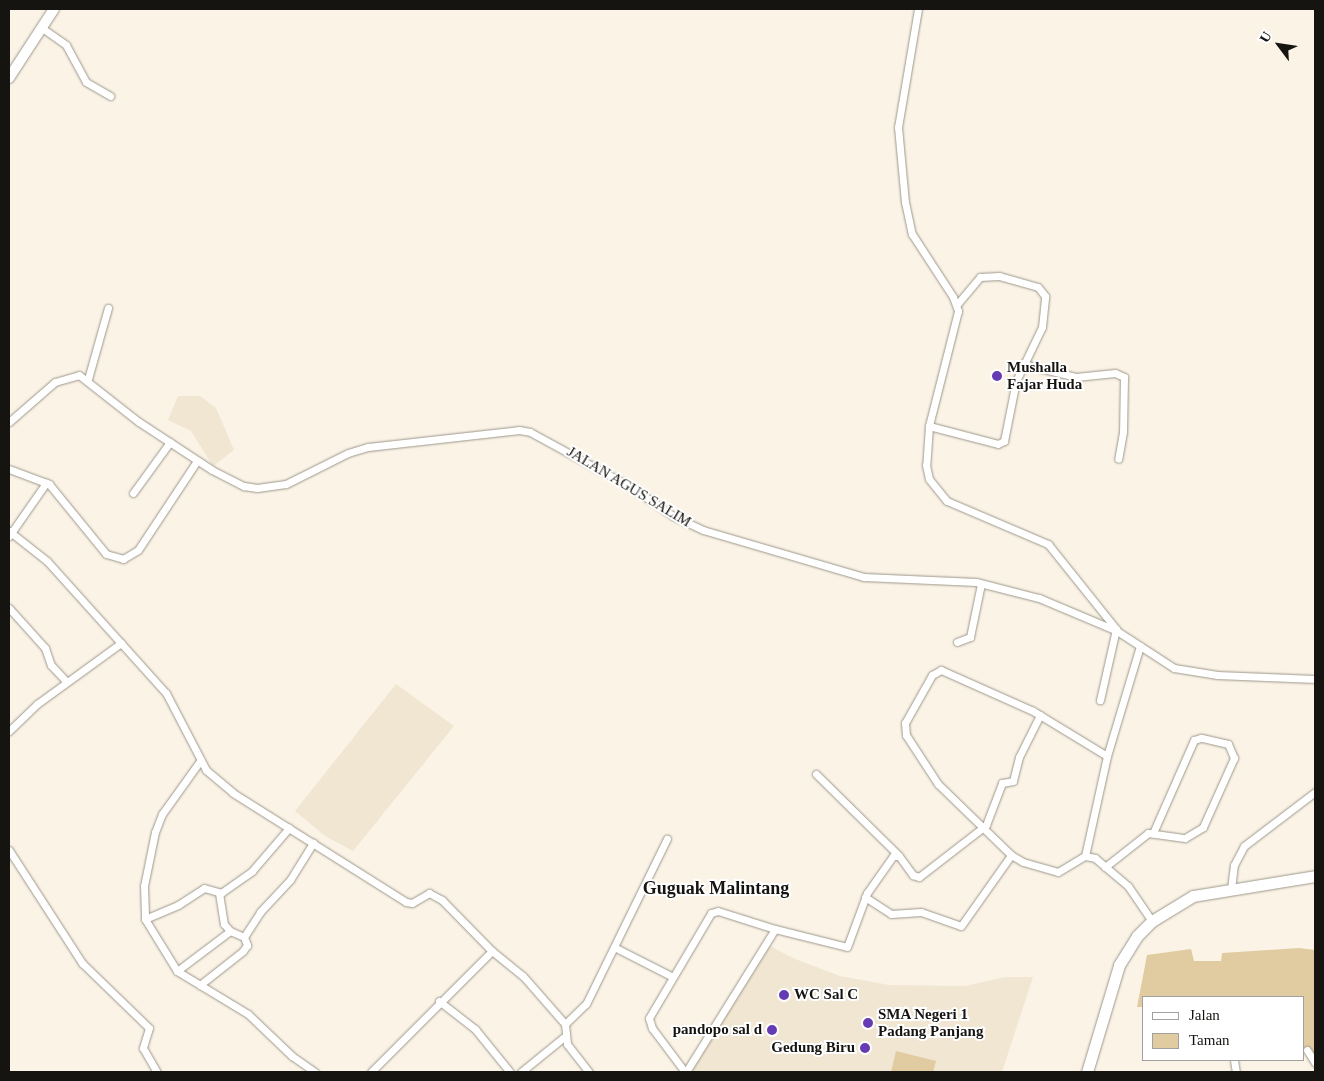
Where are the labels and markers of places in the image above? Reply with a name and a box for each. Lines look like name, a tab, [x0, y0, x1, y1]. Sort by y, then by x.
place label: Mushalla Fajar Huda	[1007, 358, 1082, 393]
marker: Mushalla Fajar Huda	[991, 370, 1003, 382]
place label: WC Sal C	[794, 986, 858, 1004]
marker: WC Sal C	[778, 989, 790, 1001]
place label: SMA Negeri 1 Padang Panjang	[878, 1005, 983, 1040]
marker: SMA Negeri 1 Padang Panjang	[862, 1017, 874, 1029]
place label: pandopo sal d	[673, 1021, 762, 1039]
marker: pandopo sal d	[766, 1024, 778, 1036]
place label: Gedung Biru	[771, 1039, 855, 1057]
marker: Gedung Biru	[859, 1042, 871, 1054]

